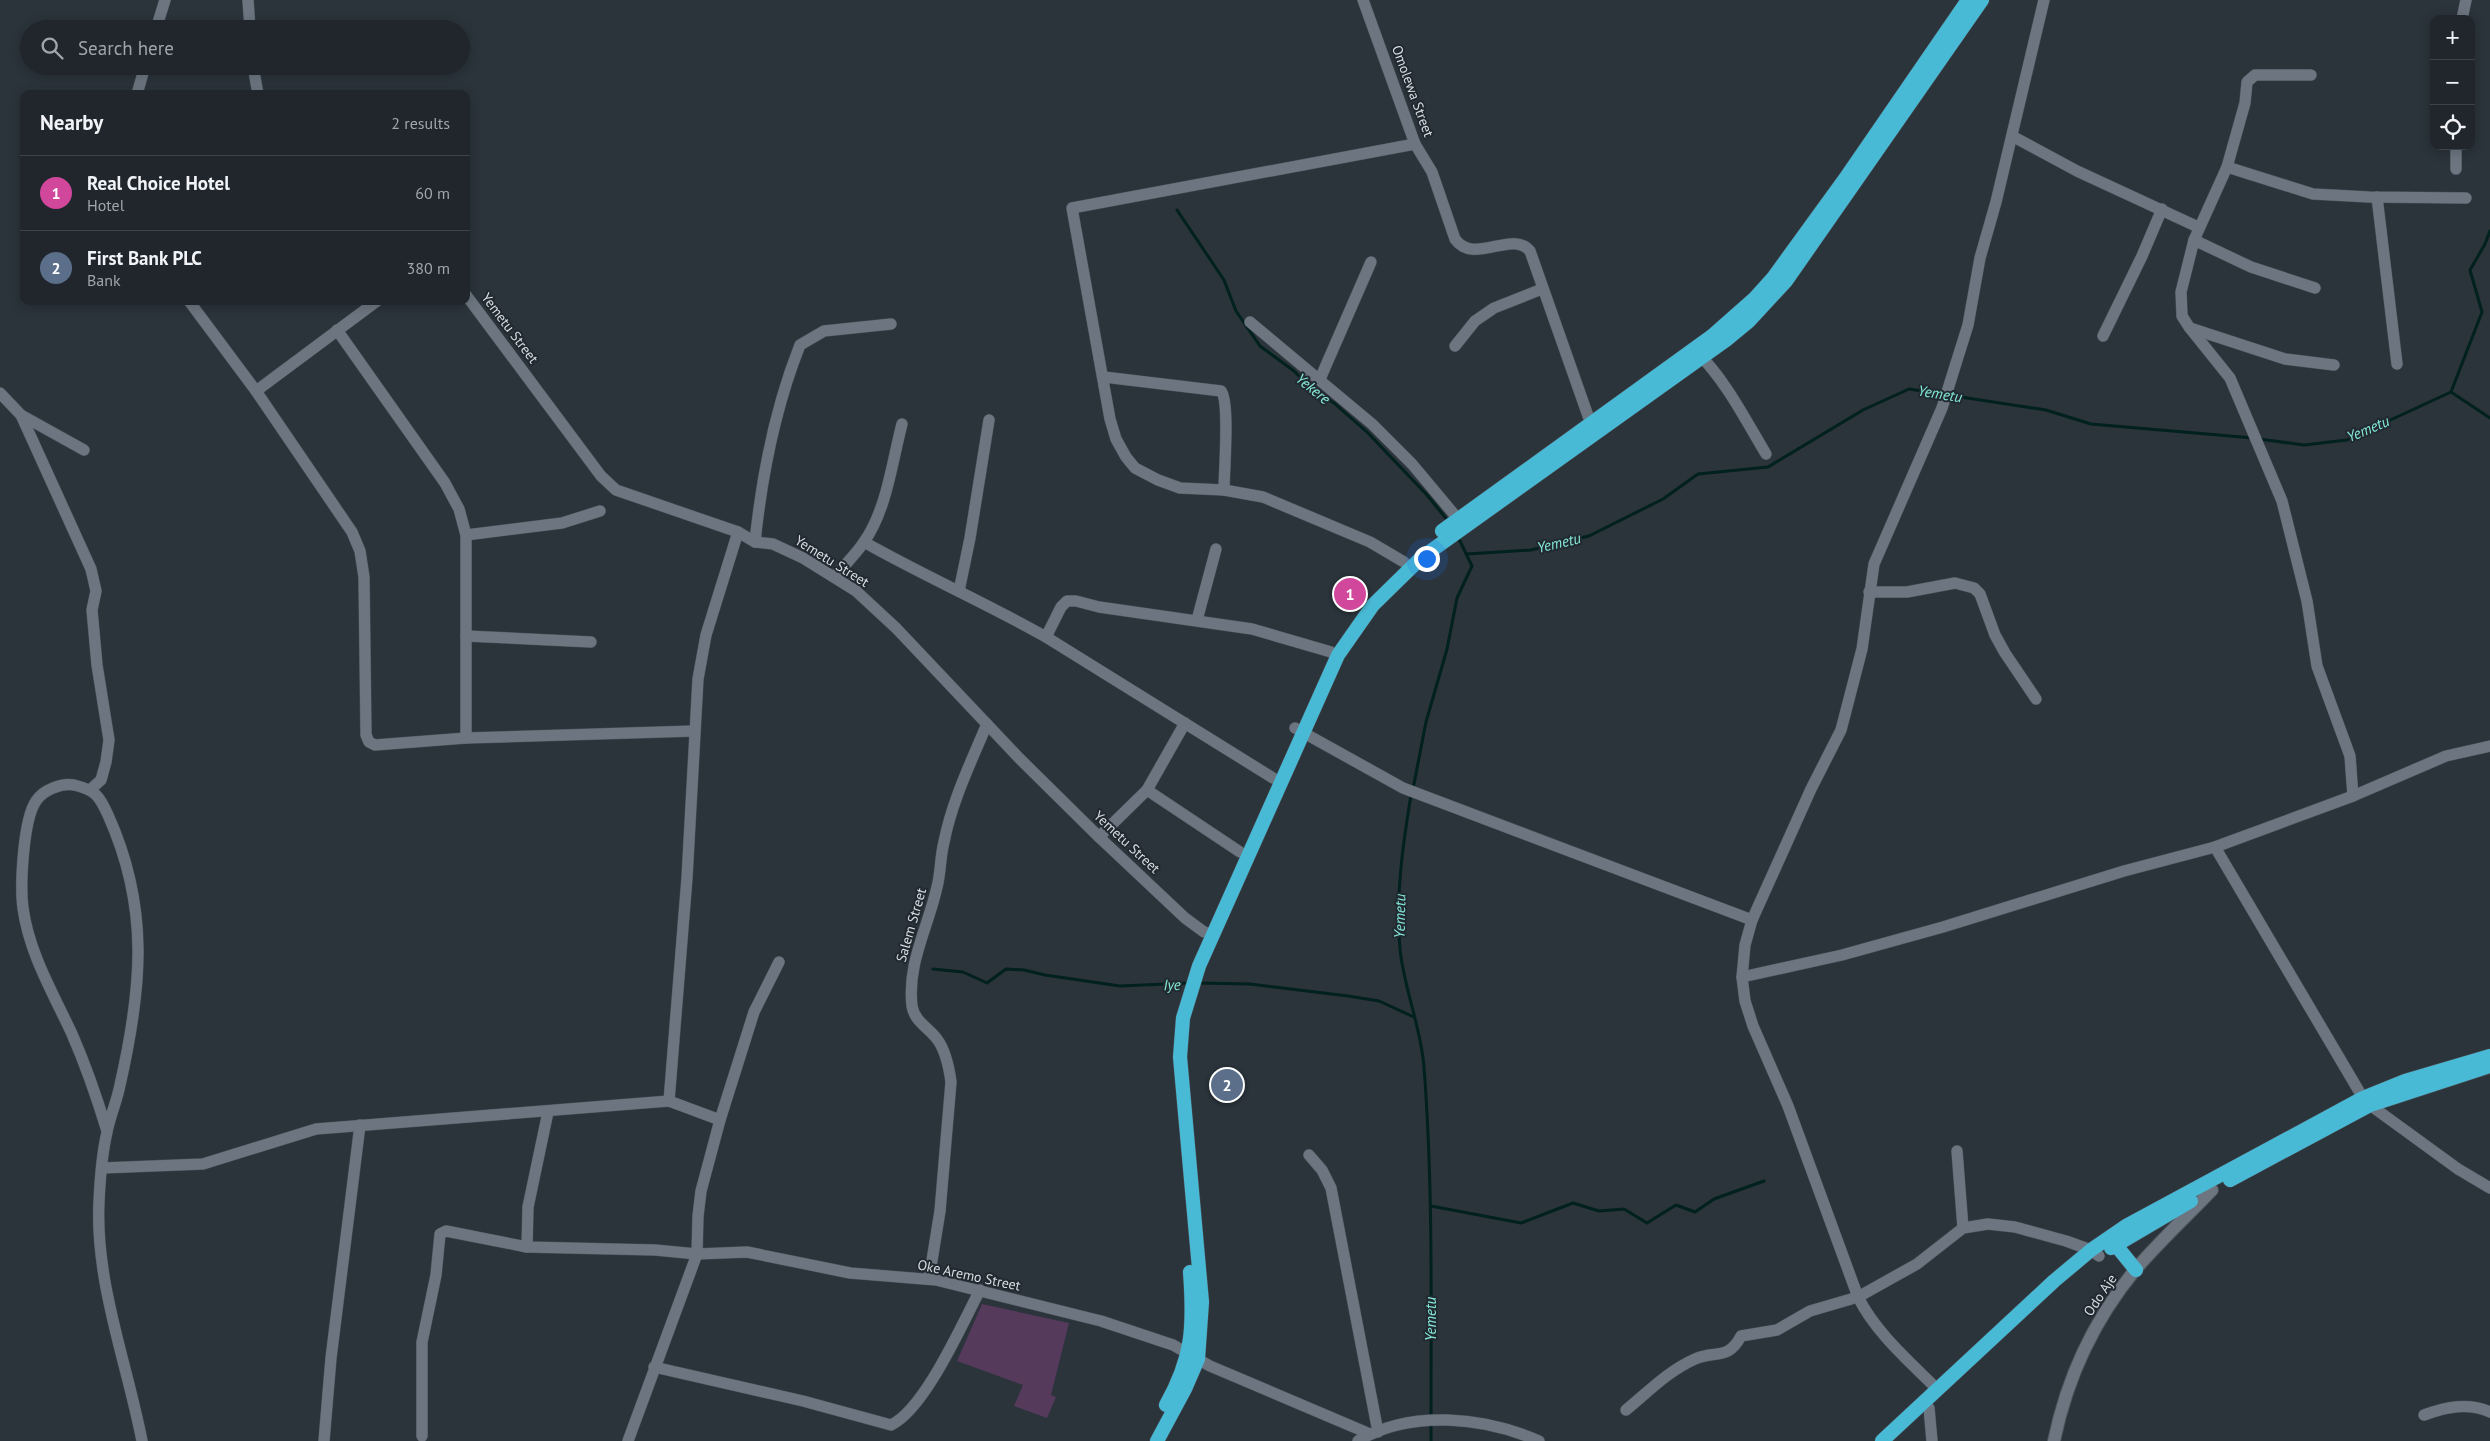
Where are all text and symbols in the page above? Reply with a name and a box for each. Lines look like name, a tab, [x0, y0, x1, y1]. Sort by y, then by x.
map controls	[2430, 15, 2475, 150]
button: +	[2430, 15, 2475, 60]
search box	[20, 20, 470, 75]
icon: search	[38, 34, 66, 62]
text: Search here	[78, 36, 174, 60]
street label: Omolewa Street	[1388, 43, 1438, 140]
button: −	[2430, 60, 2475, 105]
button: locate	[2430, 105, 2475, 150]
text: Nearby	[40, 109, 103, 136]
text: 2 results	[391, 113, 450, 133]
text: Real Choice Hotel	[87, 171, 230, 195]
text: 1	[51, 183, 61, 203]
text: 60 m	[415, 183, 450, 203]
text: Hotel	[87, 195, 124, 215]
text: First Bank PLC	[87, 246, 202, 270]
text: 2	[51, 258, 61, 278]
text: 380 m	[407, 258, 450, 278]
text: Bank	[87, 270, 121, 290]
street label: Yemetu Street	[478, 289, 543, 367]
water label: Yekere	[1292, 369, 1334, 408]
water label: Yemetu	[1917, 381, 1964, 406]
water label: Yemetu	[2344, 411, 2392, 446]
water label: Yemetu	[1535, 528, 1583, 557]
street label: Yemetu Street	[792, 531, 873, 591]
your location	[1414, 546, 1440, 572]
pin: 1	[1334, 575, 1366, 613]
street label: Yemetu Street	[1090, 807, 1164, 877]
street label: Salem Street	[892, 886, 930, 964]
water label: Yemetu	[1390, 893, 1409, 938]
water label: Iye	[1163, 975, 1181, 994]
pin: 2	[1211, 1066, 1243, 1104]
street label: Oke Aremo Street	[916, 1255, 1022, 1295]
street label: Odo Aje	[2079, 1271, 2121, 1319]
water label: Yemetu	[1421, 1296, 1440, 1341]

